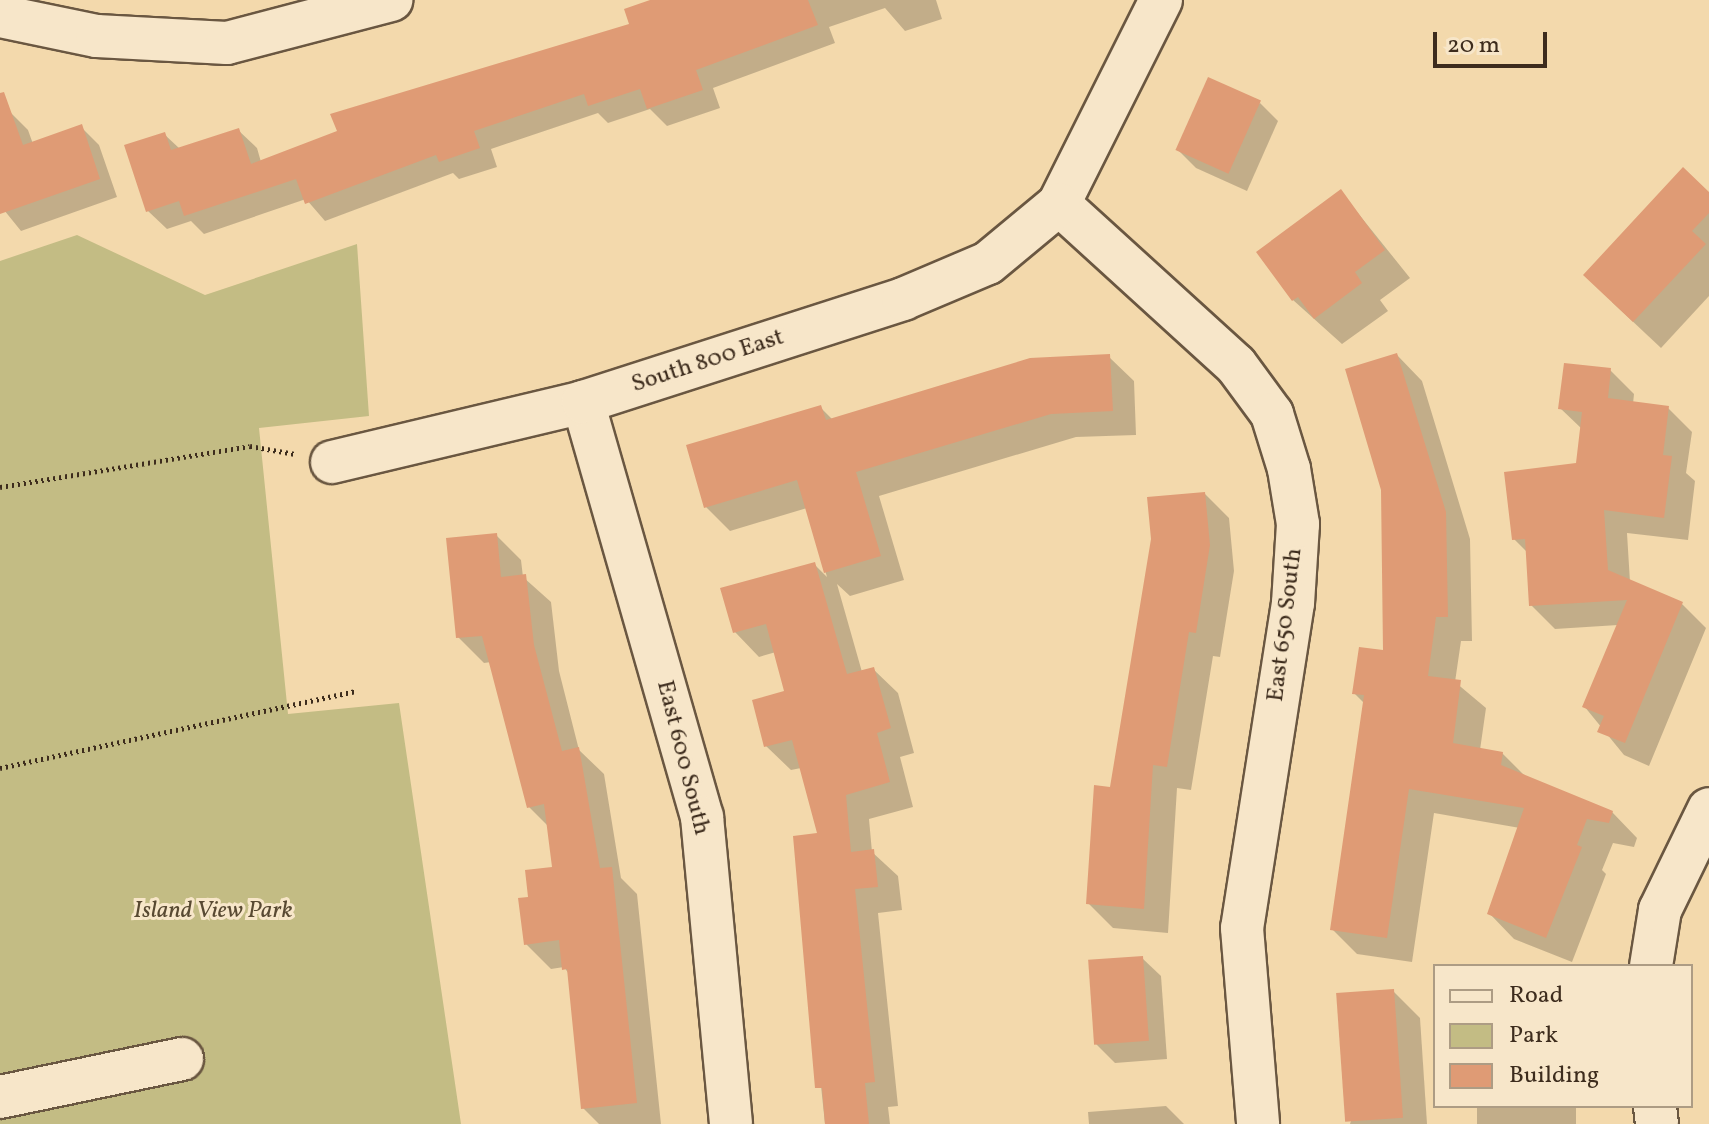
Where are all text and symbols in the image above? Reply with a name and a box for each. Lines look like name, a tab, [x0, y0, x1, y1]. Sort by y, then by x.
scale bar	[1437, 16, 1551, 66]
text: 20 m	[1447, 29, 1500, 63]
street label: South 800 East	[628, 324, 788, 400]
street label: East 650 South	[1262, 547, 1310, 703]
street label: East 600 South	[649, 678, 715, 838]
park label: Island View Park	[133, 898, 293, 926]
legend	[1433, 964, 1693, 1108]
text: Road	[1509, 979, 1563, 1013]
text: Park	[1509, 1019, 1558, 1053]
text: Building	[1509, 1059, 1599, 1093]

